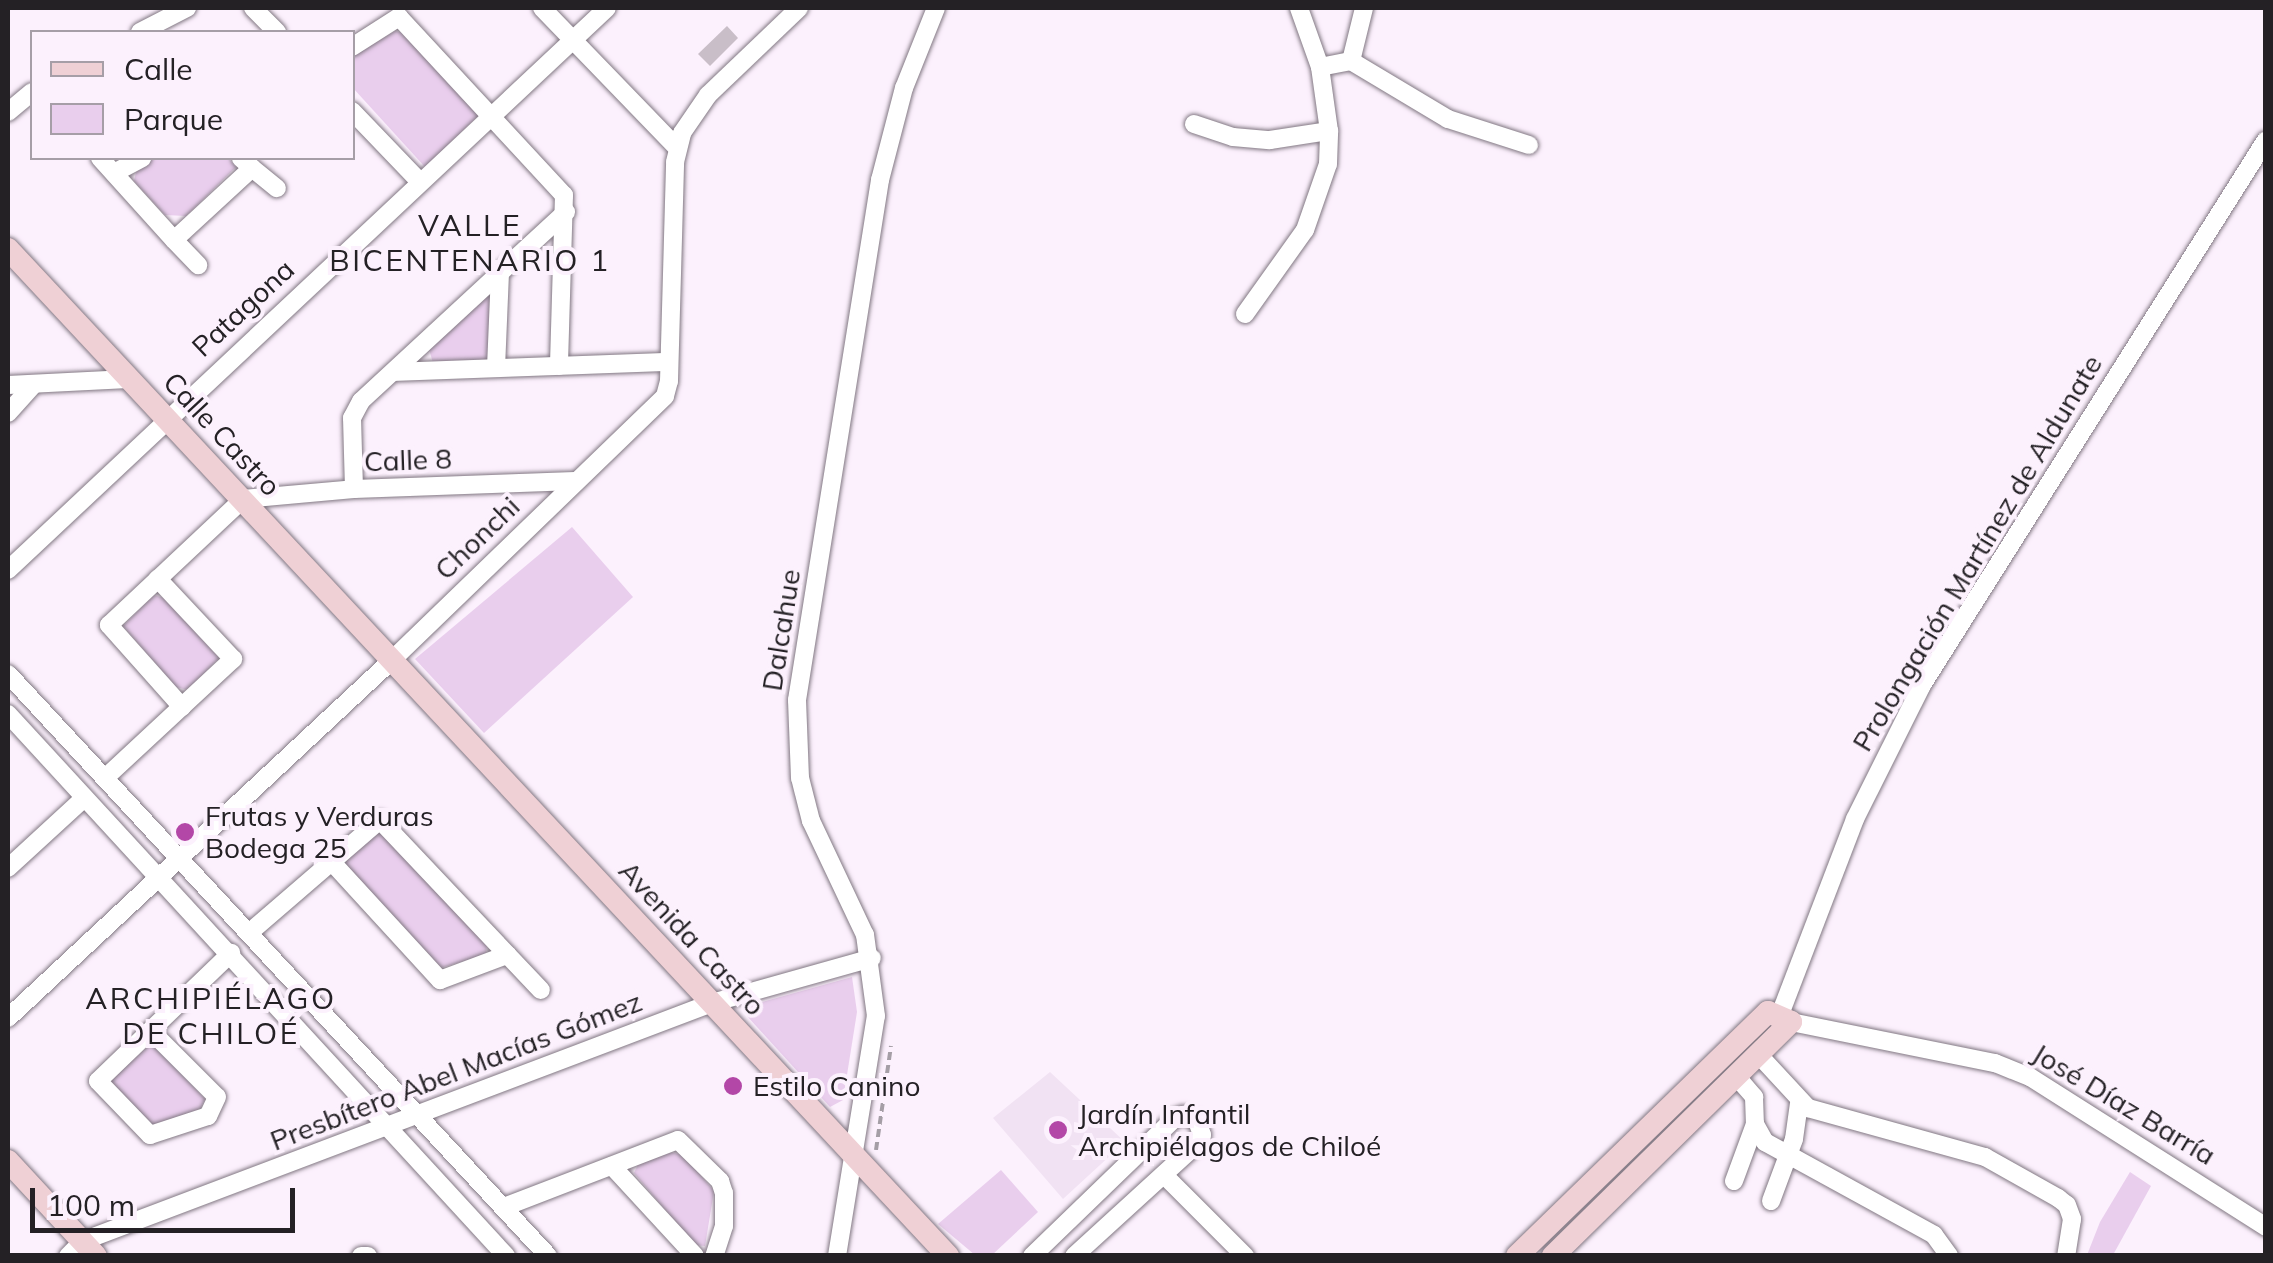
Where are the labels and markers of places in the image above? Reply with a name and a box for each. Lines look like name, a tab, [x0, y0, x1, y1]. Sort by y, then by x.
place label: Frutas y Verduras Bodega 25	[205, 799, 434, 865]
marker: Frutas y Verduras Bodega 25	[174, 821, 196, 843]
place label: Estilo Canino	[753, 1069, 920, 1103]
marker: Estilo Canino	[722, 1075, 744, 1097]
place label: Jardín Infantil Archipiélagos de Chiloé	[1078, 1097, 1381, 1163]
marker: Jardín Infantil Archipiélagos de Chiloé	[1047, 1119, 1069, 1141]

